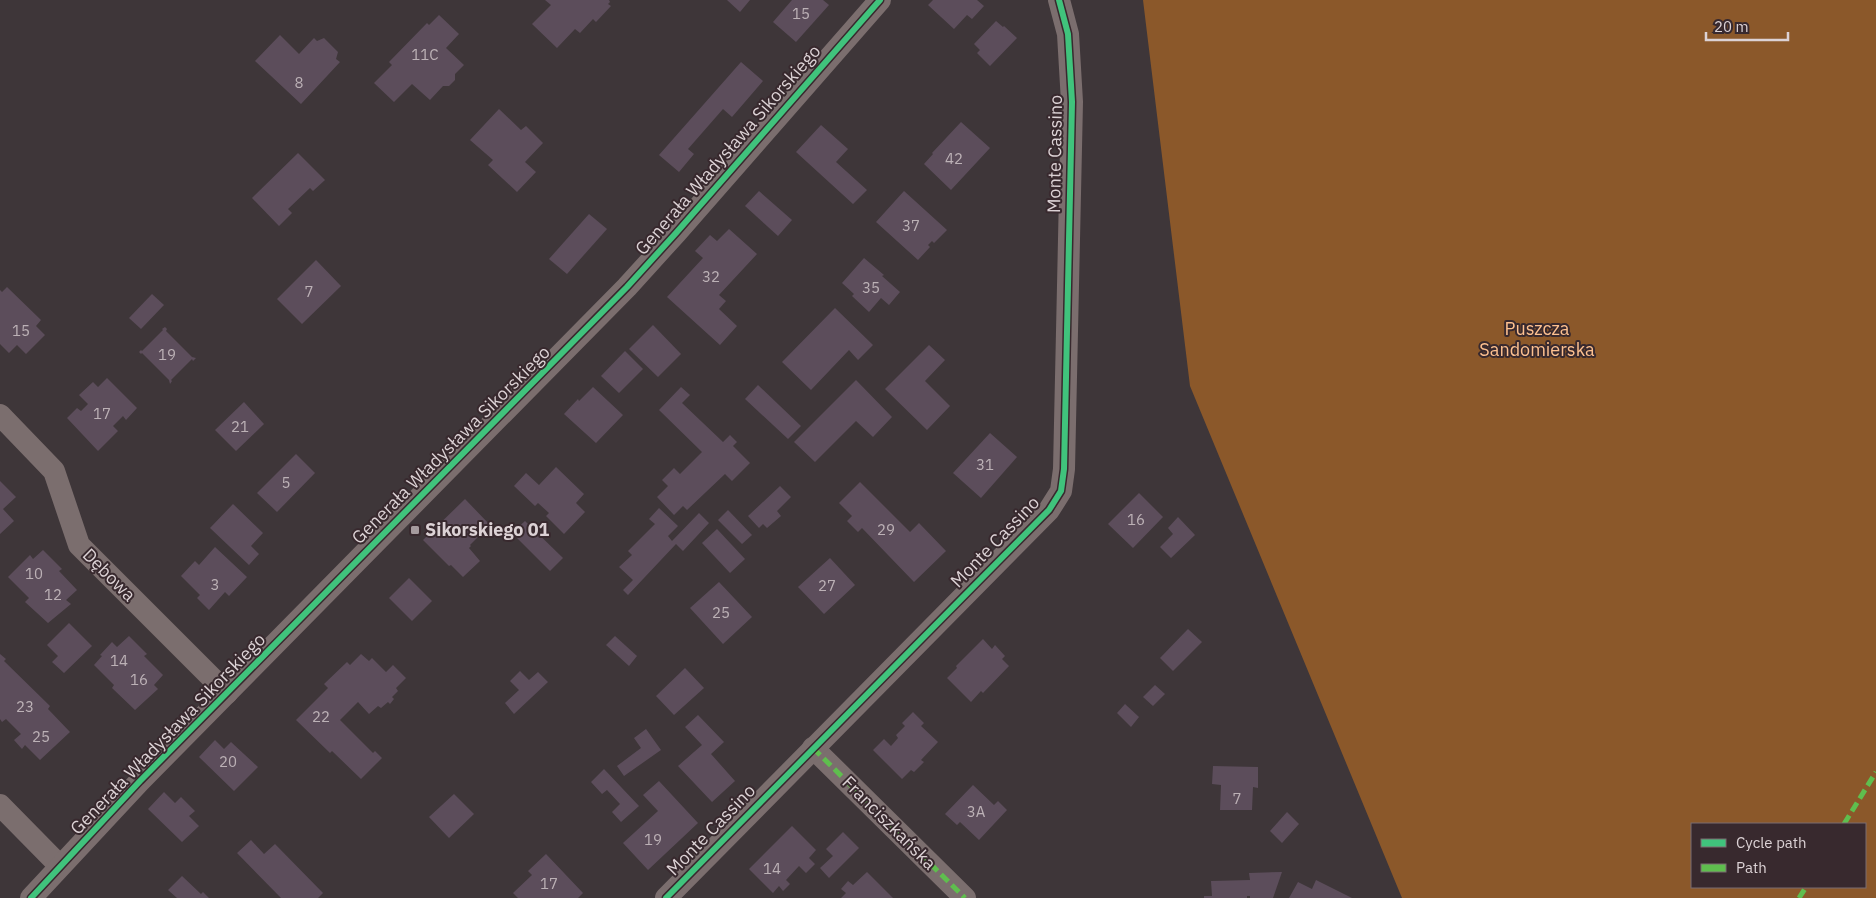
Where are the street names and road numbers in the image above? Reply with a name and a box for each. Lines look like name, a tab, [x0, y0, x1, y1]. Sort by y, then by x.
street label: Generała Władysława Sikorskiego	[630, 40, 825, 260]
street label: Monte Cassino	[1042, 95, 1067, 213]
street label: Generała Władysława Sikorskiego	[347, 341, 555, 549]
street label: Monte Cassino	[945, 491, 1044, 592]
street label: Dębowa	[78, 543, 141, 606]
street label: Generała Władysława Sikorskiego	[65, 628, 270, 839]
street label: Franciszkańska	[838, 771, 941, 875]
street label: Monte Cassino	[661, 779, 760, 880]

